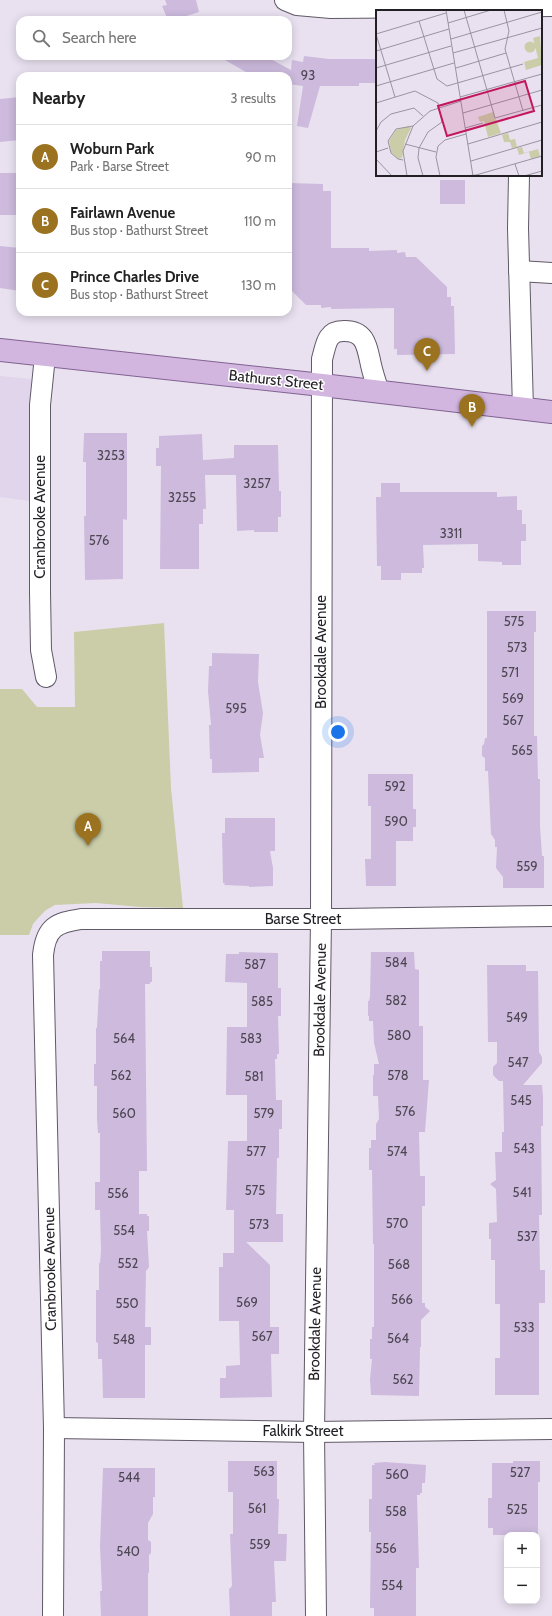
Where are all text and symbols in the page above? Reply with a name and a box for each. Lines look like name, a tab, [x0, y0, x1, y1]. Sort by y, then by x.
inset map	[376, 10, 542, 176]
search box	[16, 16, 292, 60]
icon: search	[30, 27, 52, 49]
text: Search here	[62, 29, 137, 47]
house number: 93	[301, 67, 315, 83]
text: Nearby	[32, 88, 85, 108]
text: 3 results	[230, 90, 276, 106]
text: Woburn Park	[70, 140, 154, 158]
text: A	[41, 149, 49, 165]
text: 90 m	[245, 149, 276, 165]
text: Park · Barse Street	[70, 158, 169, 174]
text: Fairlawn Avenue	[70, 204, 175, 222]
text: B	[41, 213, 49, 229]
text: 110 m	[244, 213, 276, 229]
text: Bus stop · Bathurst Street	[70, 222, 208, 238]
text: Prince Charles Drive	[70, 268, 199, 286]
text: C	[41, 277, 49, 293]
text: 130 m	[241, 277, 276, 293]
text: Bus stop · Bathurst Street	[70, 286, 208, 302]
pin: C	[414, 338, 440, 371]
street label: Bathurst Street	[228, 366, 324, 394]
pin: B	[459, 394, 485, 427]
house number: 3253	[97, 447, 125, 463]
street label: Cranbrooke Avenue	[31, 455, 49, 579]
house number: 3257	[243, 475, 271, 491]
house number: 3255	[168, 489, 196, 505]
house number: 3311	[440, 525, 462, 541]
house number: 576	[89, 532, 109, 548]
street label: Brookdale Avenue	[312, 595, 330, 709]
house number: 575	[504, 613, 524, 629]
house number: 573	[507, 639, 527, 655]
house number: 571	[501, 664, 519, 680]
house number: 569	[502, 690, 524, 706]
house number: 595	[225, 700, 247, 716]
house number: 567	[503, 712, 524, 728]
your location	[328, 722, 348, 742]
house number: 565	[511, 742, 533, 758]
house number: 592	[384, 778, 406, 794]
pin: A	[75, 813, 101, 846]
house number: 590	[384, 813, 408, 829]
house number: 559	[516, 858, 538, 874]
street label: Barse Street	[265, 910, 341, 928]
street label: Brookdale Avenue	[310, 943, 330, 1057]
house number: 584	[385, 954, 408, 970]
house number: 587	[244, 956, 266, 972]
house number: 582	[385, 992, 407, 1008]
house number: 585	[251, 993, 273, 1009]
house number: 549	[506, 1009, 528, 1025]
house number: 580	[387, 1027, 411, 1043]
house number: 564	[113, 1030, 135, 1046]
house number: 583	[240, 1030, 262, 1046]
house number: 547	[507, 1054, 529, 1070]
house number: 562	[110, 1067, 132, 1083]
house number: 578	[387, 1067, 409, 1083]
house number: 581	[244, 1068, 264, 1084]
house number: 545	[510, 1092, 532, 1108]
house number: 576	[395, 1103, 415, 1119]
house number: 560	[112, 1105, 136, 1121]
house number: 579	[254, 1105, 274, 1121]
house number: 543	[513, 1140, 535, 1156]
house number: 577	[246, 1143, 267, 1159]
house number: 574	[387, 1143, 408, 1159]
house number: 575	[245, 1182, 265, 1198]
house number: 541	[513, 1184, 531, 1200]
house number: 556	[107, 1185, 129, 1201]
street label: Cranbrooke Avenue	[40, 1207, 60, 1331]
house number: 570	[386, 1215, 408, 1231]
house number: 573	[249, 1216, 269, 1232]
house number: 554	[113, 1222, 135, 1238]
house number: 537	[517, 1228, 538, 1244]
house number: 552	[118, 1255, 139, 1271]
house number: 568	[388, 1256, 410, 1272]
street label: Brookdale Avenue	[305, 1267, 325, 1381]
house number: 566	[391, 1291, 413, 1307]
house number: 569	[236, 1294, 258, 1310]
house number: 550	[115, 1295, 139, 1311]
house number: 533	[513, 1319, 535, 1335]
house number: 567	[252, 1328, 273, 1344]
house number: 564	[387, 1330, 409, 1346]
house number: 548	[113, 1331, 135, 1347]
house number: 562	[392, 1371, 414, 1387]
street label: Falkirk Street	[262, 1422, 344, 1440]
house number: 563	[253, 1463, 275, 1479]
house number: 527	[510, 1464, 531, 1480]
house number: 560	[385, 1466, 409, 1482]
house number: 544	[118, 1469, 141, 1485]
house number: 561	[248, 1500, 266, 1516]
house number: 525	[507, 1501, 527, 1517]
house number: 558	[385, 1503, 407, 1519]
map controls	[504, 1532, 540, 1604]
button: +	[504, 1532, 540, 1568]
house number: 559	[249, 1536, 271, 1552]
house number: 556	[375, 1540, 397, 1556]
house number: 540	[116, 1543, 140, 1559]
button: −	[504, 1568, 540, 1604]
house number: 554	[381, 1577, 403, 1593]

